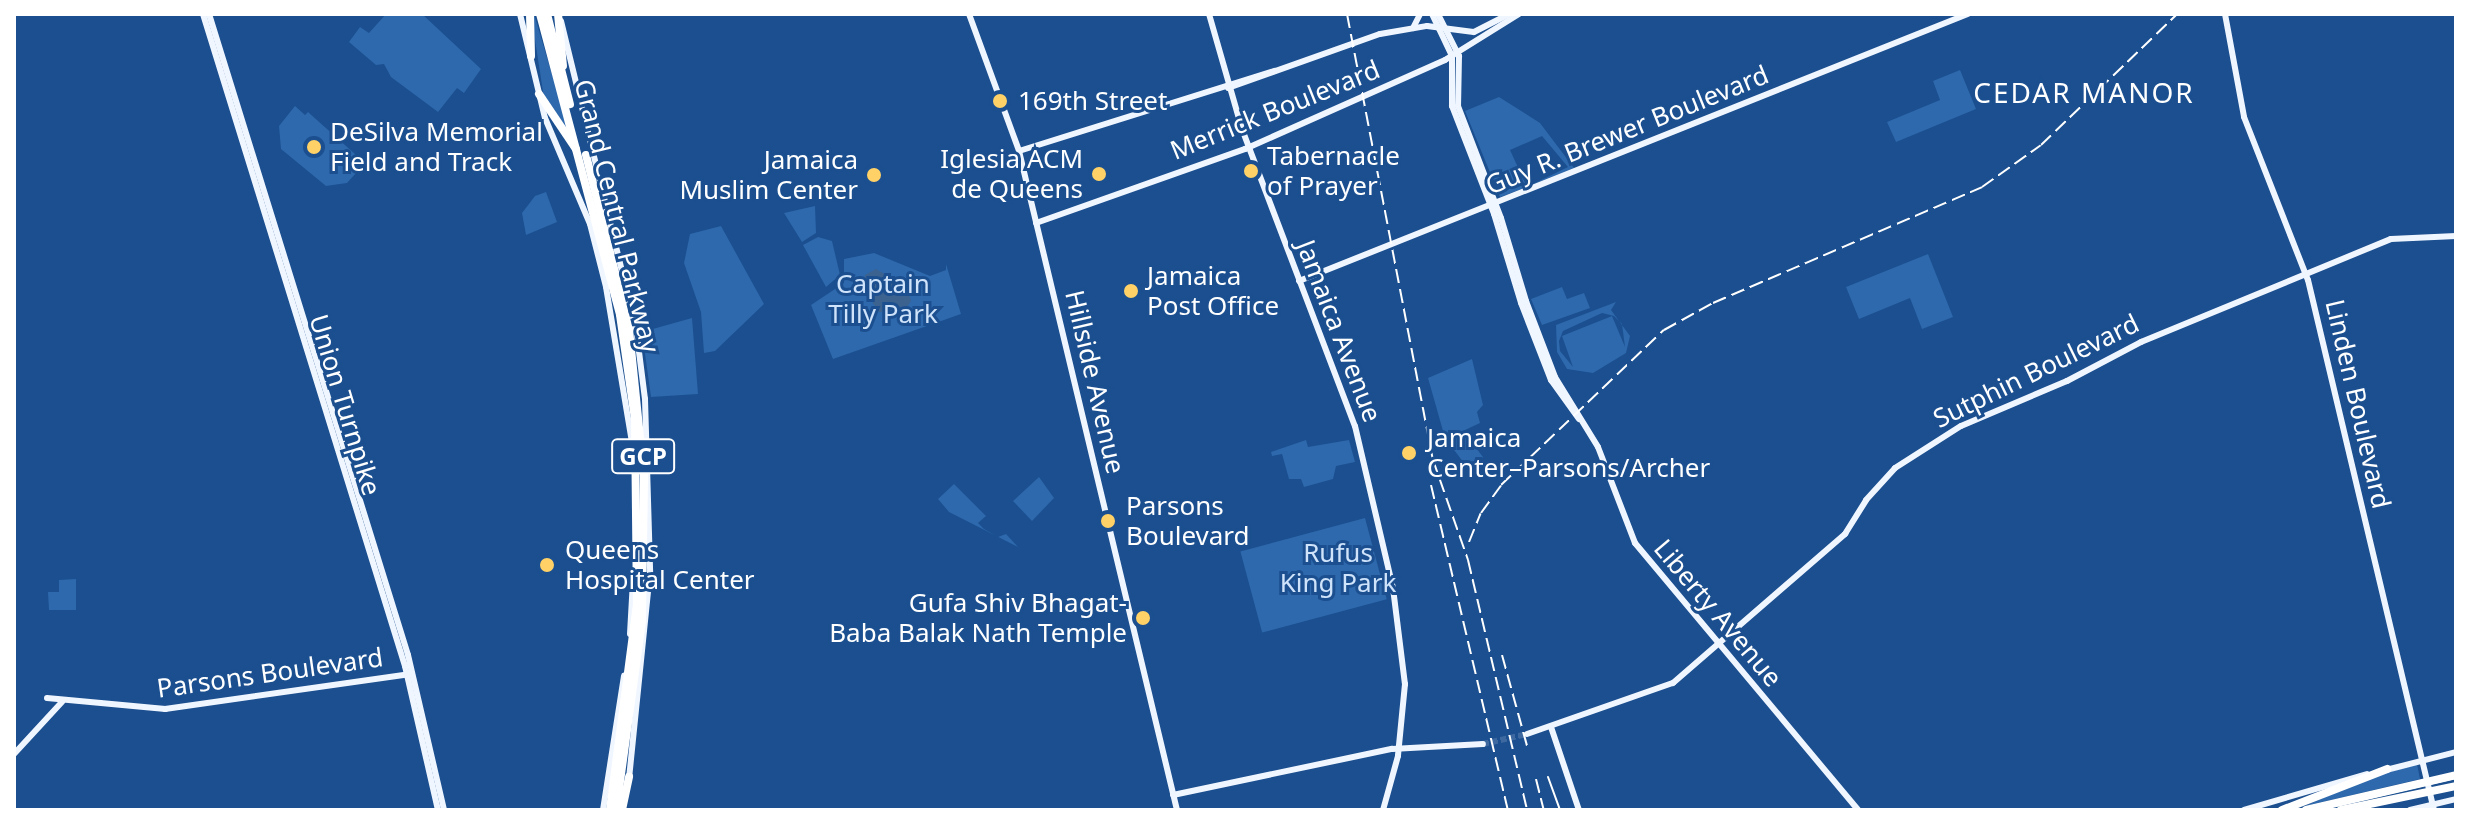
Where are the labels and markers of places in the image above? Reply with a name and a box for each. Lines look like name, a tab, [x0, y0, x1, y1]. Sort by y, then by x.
place label: 169th Street	[1018, 85, 1167, 117]
marker: 169th Street	[989, 90, 1011, 112]
place label: DeSilva Memorial Field and Track	[330, 116, 543, 178]
marker: DeSilva Memorial Field and Track	[305, 138, 323, 156]
place label: Tabernacle of Prayer	[1267, 140, 1400, 202]
place label: Iglesia ACM de Queens	[940, 143, 1083, 204]
place label: Jamaica Muslim Center	[679, 144, 858, 206]
marker: Tabernacle of Prayer	[1242, 162, 1260, 180]
marker: Iglesia ACM de Queens	[1090, 165, 1108, 183]
marker: Jamaica Muslim Center	[865, 166, 883, 184]
place label: Jamaica Post Office	[1147, 260, 1279, 322]
marker: Jamaica Post Office	[1122, 282, 1140, 300]
place label: Jamaica Center–Parsons/Archer	[1427, 422, 1710, 484]
marker: Jamaica Center–Parsons/Archer	[1398, 442, 1420, 464]
place label: Parsons Boulevard	[1126, 490, 1250, 552]
marker: Parsons Boulevard	[1097, 510, 1119, 532]
place label: Queens Hospital Center	[565, 534, 755, 596]
marker: Queens Hospital Center	[536, 554, 558, 576]
place label: Gufa Shiv Bhagat- Baba Balak Nath Temple	[829, 587, 1127, 648]
marker: Gufa Shiv Bhagat- Baba Balak Nath Temple	[1134, 609, 1152, 627]

